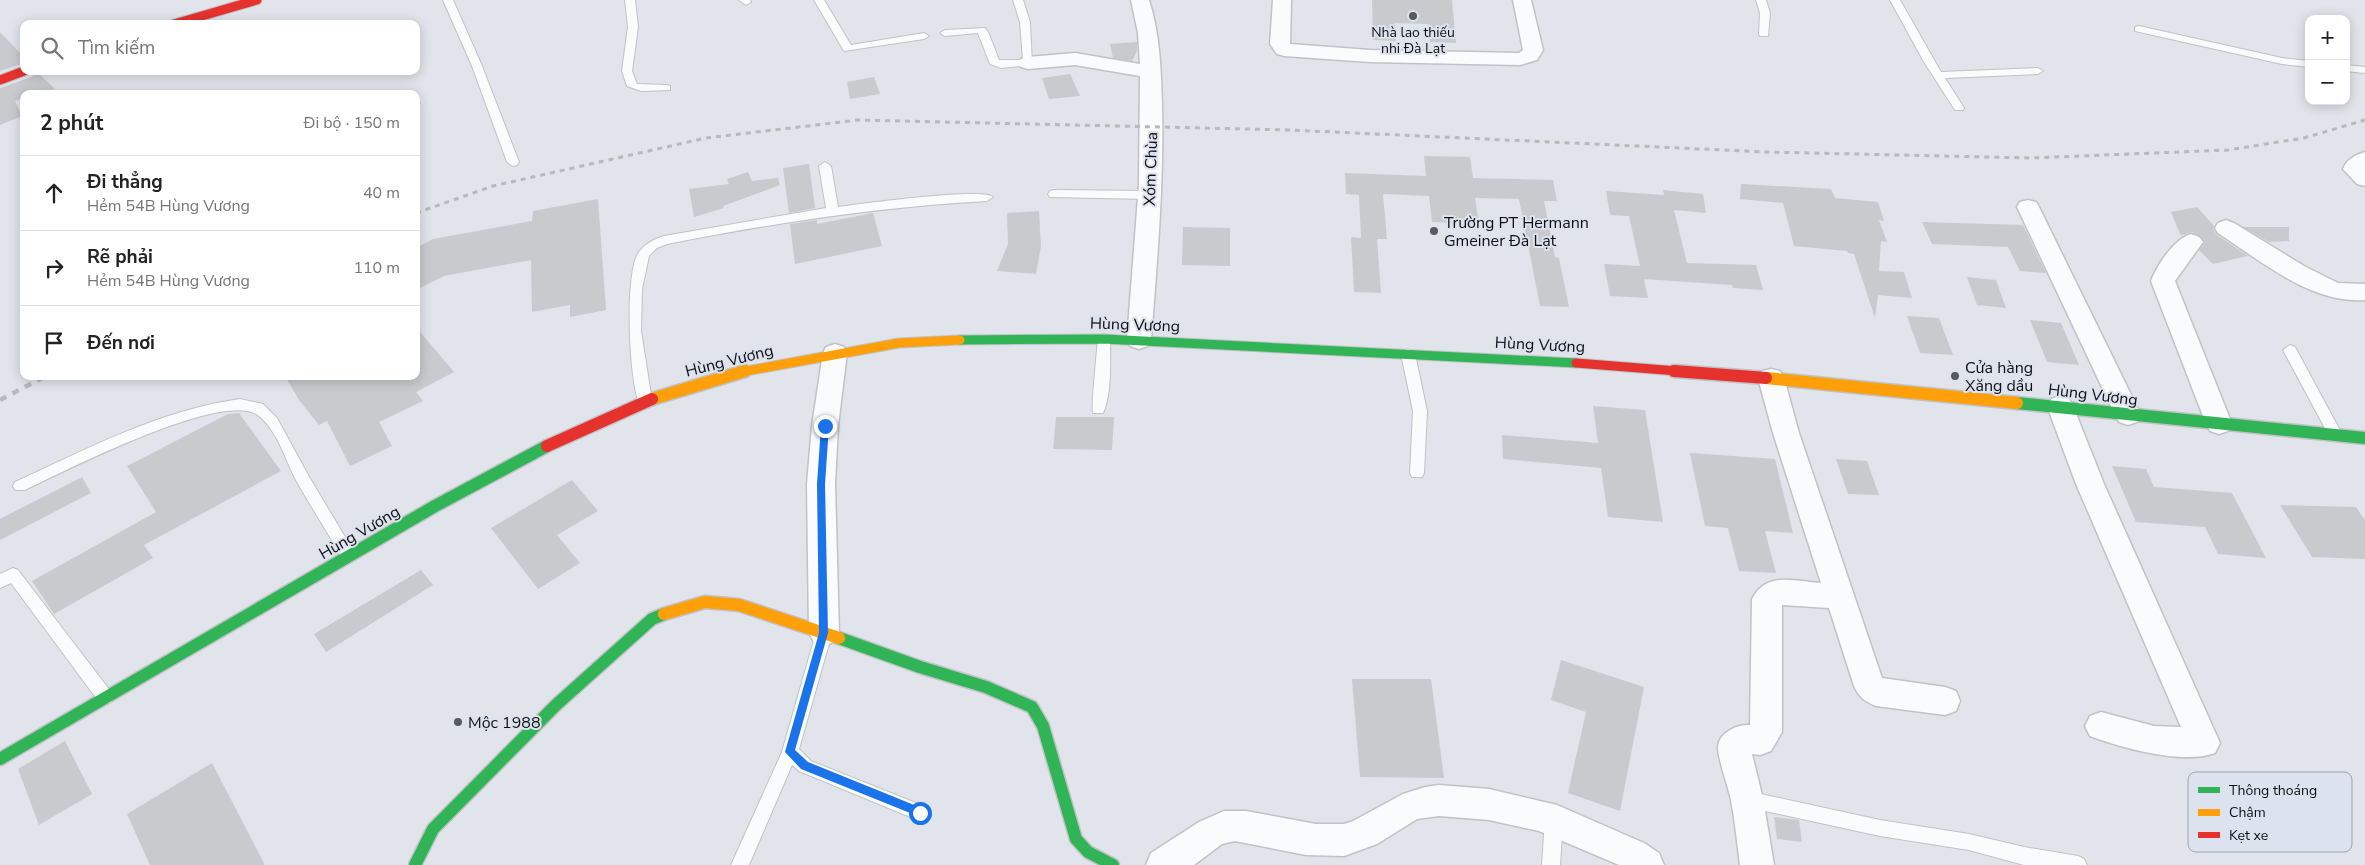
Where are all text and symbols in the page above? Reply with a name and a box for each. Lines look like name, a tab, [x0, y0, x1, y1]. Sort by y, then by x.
marker: Nhà lao thiếu nhi Đà Lạt	[1407, 10, 1419, 22]
map controls	[2305, 15, 2350, 105]
button: +	[2305, 15, 2350, 60]
search box	[20, 20, 420, 75]
place label: Nhà lao thiếu nhi Đà Lạt	[1371, 23, 1455, 58]
icon: search	[38, 34, 66, 62]
text: Tìm kiếm	[78, 35, 155, 61]
button: −	[2305, 60, 2350, 105]
text: 2 phút	[40, 109, 103, 137]
text: Đi bộ · 150 m	[304, 112, 400, 134]
street label: Xóm Chùa	[1139, 132, 1163, 207]
text: Đi thẳng	[87, 169, 163, 195]
icon: ahead	[40, 179, 68, 207]
text: 40 m	[363, 182, 400, 204]
text: Hẻm 54B Hùng Vương	[87, 195, 250, 217]
place label: Trường PT Hermann Gmeiner Đà Lạt	[1444, 212, 1589, 252]
marker: Trường PT Hermann Gmeiner Đà Lạt	[1428, 225, 1440, 237]
text: Rẽ phải	[87, 244, 153, 270]
icon: right	[40, 254, 68, 282]
text: 110 m	[353, 257, 400, 279]
text: Hẻm 54B Hùng Vương	[87, 270, 250, 292]
street label: Hùng Vương	[1089, 312, 1180, 338]
icon: arrive	[40, 329, 68, 357]
text: Đến nơi	[87, 330, 155, 356]
street label: Hùng Vương	[1494, 332, 1586, 358]
street label: Hùng Vương	[683, 339, 776, 383]
place label: Cửa hàng Xăng dầu	[1965, 357, 2033, 397]
marker: Cửa hàng Xăng dầu	[1949, 370, 1961, 382]
street label: Hùng Vương	[2047, 379, 2139, 411]
route end	[814, 415, 837, 438]
street label: Hùng Vương	[315, 501, 404, 565]
place label: Mộc 1988	[468, 712, 541, 734]
marker: Mộc 1988	[452, 716, 464, 728]
legend	[2188, 772, 2352, 852]
text: Thông thoáng	[2229, 781, 2317, 800]
route start	[909, 802, 932, 825]
text: Chậm	[2229, 803, 2266, 822]
text: Kẹt xe	[2229, 826, 2268, 845]

